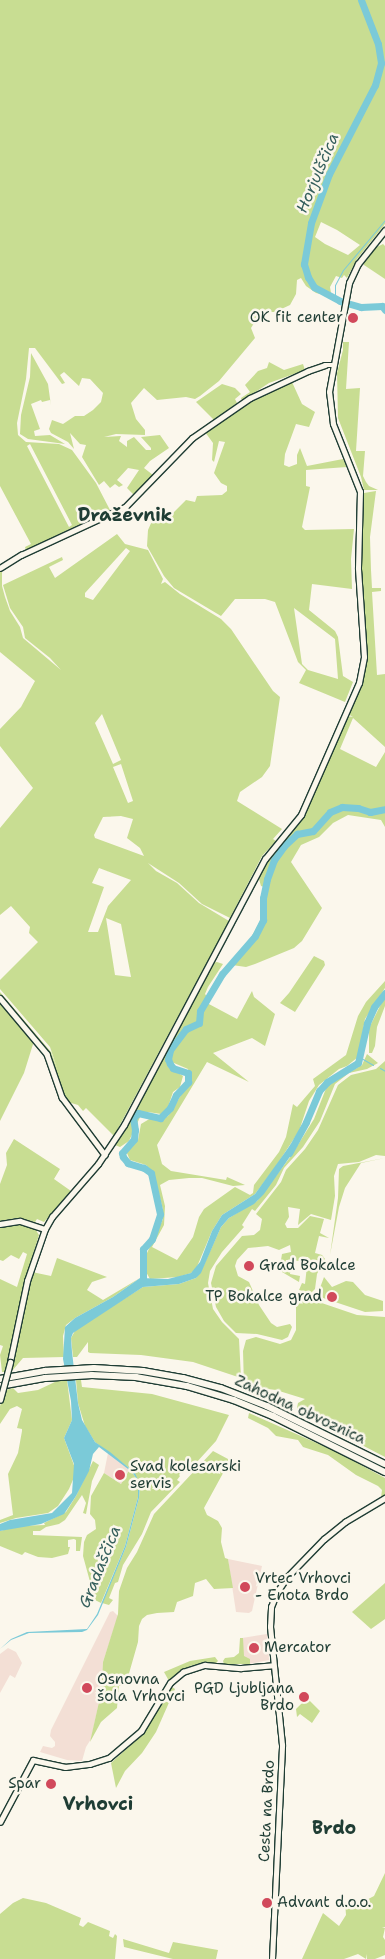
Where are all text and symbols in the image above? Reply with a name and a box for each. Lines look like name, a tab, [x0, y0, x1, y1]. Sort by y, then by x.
water label: Horjulščica	[293, 130, 343, 216]
place label: OK fit center	[250, 309, 343, 327]
marker: OK fit center	[347, 312, 359, 324]
district label: Draževnik	[78, 504, 172, 526]
place label: Grad Bokalce	[259, 1257, 356, 1275]
marker: Grad Bokalce	[243, 1260, 255, 1272]
place label: TP Bokalce grad	[205, 1288, 322, 1306]
marker: TP Bokalce grad	[326, 1291, 338, 1303]
street label: Zahodna obvoznica	[232, 1372, 368, 1448]
place label: Svad kolesarski servis	[130, 1457, 241, 1492]
marker: Svad kolesarski servis	[114, 1469, 126, 1481]
water label: Gradaščica	[75, 1523, 125, 1611]
place label: Vrtec Vrhovci - Enota Brdo	[255, 1569, 351, 1604]
marker: Vrtec Vrhovci - Enota Brdo	[239, 1581, 251, 1593]
place label: Mercator	[264, 1639, 331, 1657]
marker: Mercator	[248, 1642, 260, 1654]
place label: Osnovna šola Vrhovci	[97, 1670, 185, 1705]
place label: PGD Ljubljana Brdo	[194, 1679, 294, 1714]
marker: Osnovna šola Vrhovci	[81, 1682, 93, 1694]
marker: PGD Ljubljana Brdo	[298, 1691, 310, 1703]
street label: Cesta na Brdo	[255, 1760, 279, 1862]
place label: Spar	[8, 1775, 41, 1793]
marker: Spar	[45, 1778, 57, 1790]
district label: Vrhovci	[63, 1793, 133, 1815]
district label: Brdo	[312, 1817, 356, 1839]
place label: Advant d.o.o.	[277, 1894, 371, 1912]
marker: Advant d.o.o.	[261, 1897, 273, 1909]

